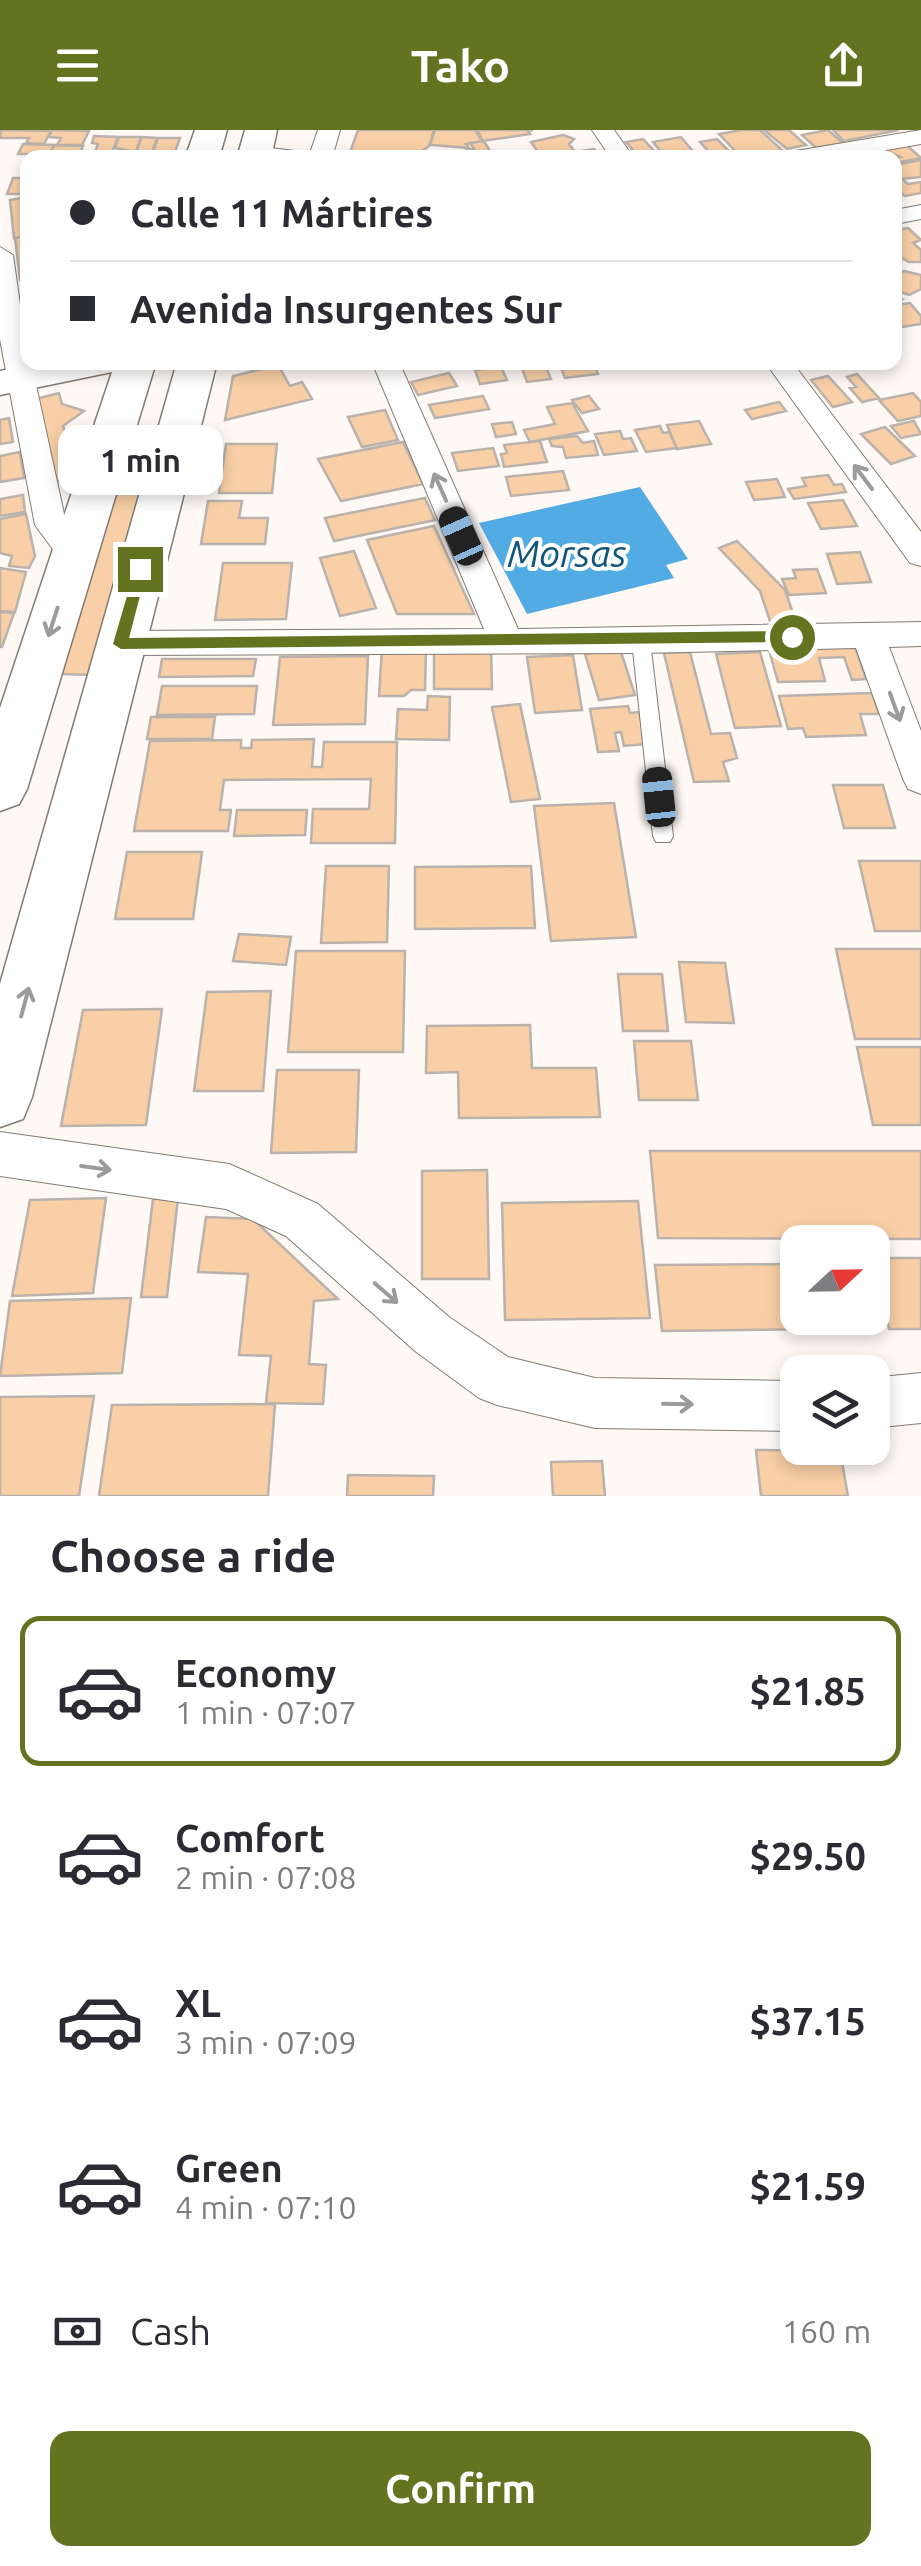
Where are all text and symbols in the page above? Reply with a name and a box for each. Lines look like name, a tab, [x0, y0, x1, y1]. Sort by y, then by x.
icon: menu	[50, 38, 105, 93]
icon: share	[816, 38, 871, 93]
text: Tako	[411, 40, 510, 91]
text: Calle 11 Mártires	[130, 192, 433, 234]
text: Avenida Insurgentes Sur	[130, 288, 562, 330]
callout: 1 min	[58, 424, 222, 494]
text: 1 min	[100, 442, 181, 478]
one-way arrow	[853, 464, 874, 491]
one-way arrow	[430, 472, 448, 503]
car	[435, 502, 487, 570]
water label: Morsas	[507, 532, 627, 574]
route end	[118, 547, 163, 592]
one-way arrow	[42, 606, 60, 637]
route start	[770, 615, 815, 660]
one-way arrow	[887, 691, 905, 721]
car	[641, 766, 677, 828]
one-way arrow	[17, 987, 36, 1019]
one-way arrow	[80, 1160, 112, 1178]
north arrow	[780, 1225, 890, 1335]
map controls	[780, 1225, 890, 1465]
one-way arrow	[372, 1282, 398, 1304]
button: layers	[780, 1355, 890, 1465]
one-way arrow	[661, 1395, 693, 1414]
text: Choose a ride	[50, 1530, 336, 1581]
icon: car	[55, 1646, 145, 1736]
text: Economy	[175, 1652, 336, 1694]
text: $21.85	[749, 1670, 866, 1712]
text: 1 min · 07:07	[175, 1694, 357, 1730]
icon: car	[55, 1811, 145, 1901]
text: Comfort	[175, 1817, 325, 1859]
text: $29.50	[749, 1835, 866, 1877]
text: 2 min · 07:08	[175, 1859, 357, 1895]
icon: car	[55, 1976, 145, 2066]
text: XL	[175, 1982, 221, 2024]
text: $37.15	[749, 2000, 866, 2042]
text: 3 min · 07:09	[175, 2024, 357, 2060]
icon: car	[55, 2141, 145, 2231]
text: Green	[175, 2147, 283, 2189]
text: $21.59	[749, 2165, 866, 2207]
text: 4 min · 07:10	[175, 2189, 357, 2225]
icon: cash	[50, 2304, 105, 2359]
text: Cash	[130, 2310, 211, 2352]
text: 160 m	[782, 2313, 871, 2349]
button: Confirm	[50, 2431, 871, 2546]

